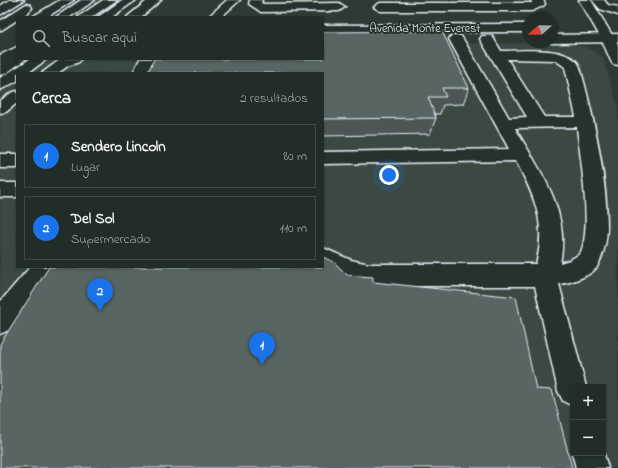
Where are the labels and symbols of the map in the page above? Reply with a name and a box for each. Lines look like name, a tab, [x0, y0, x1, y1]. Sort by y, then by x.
north arrow	[522, 12, 558, 48]
street label: Avenida Monte Everest	[370, 20, 480, 38]
your location	[379, 165, 399, 185]
pin: 2	[87, 278, 113, 311]
pin: 1	[249, 332, 275, 365]

